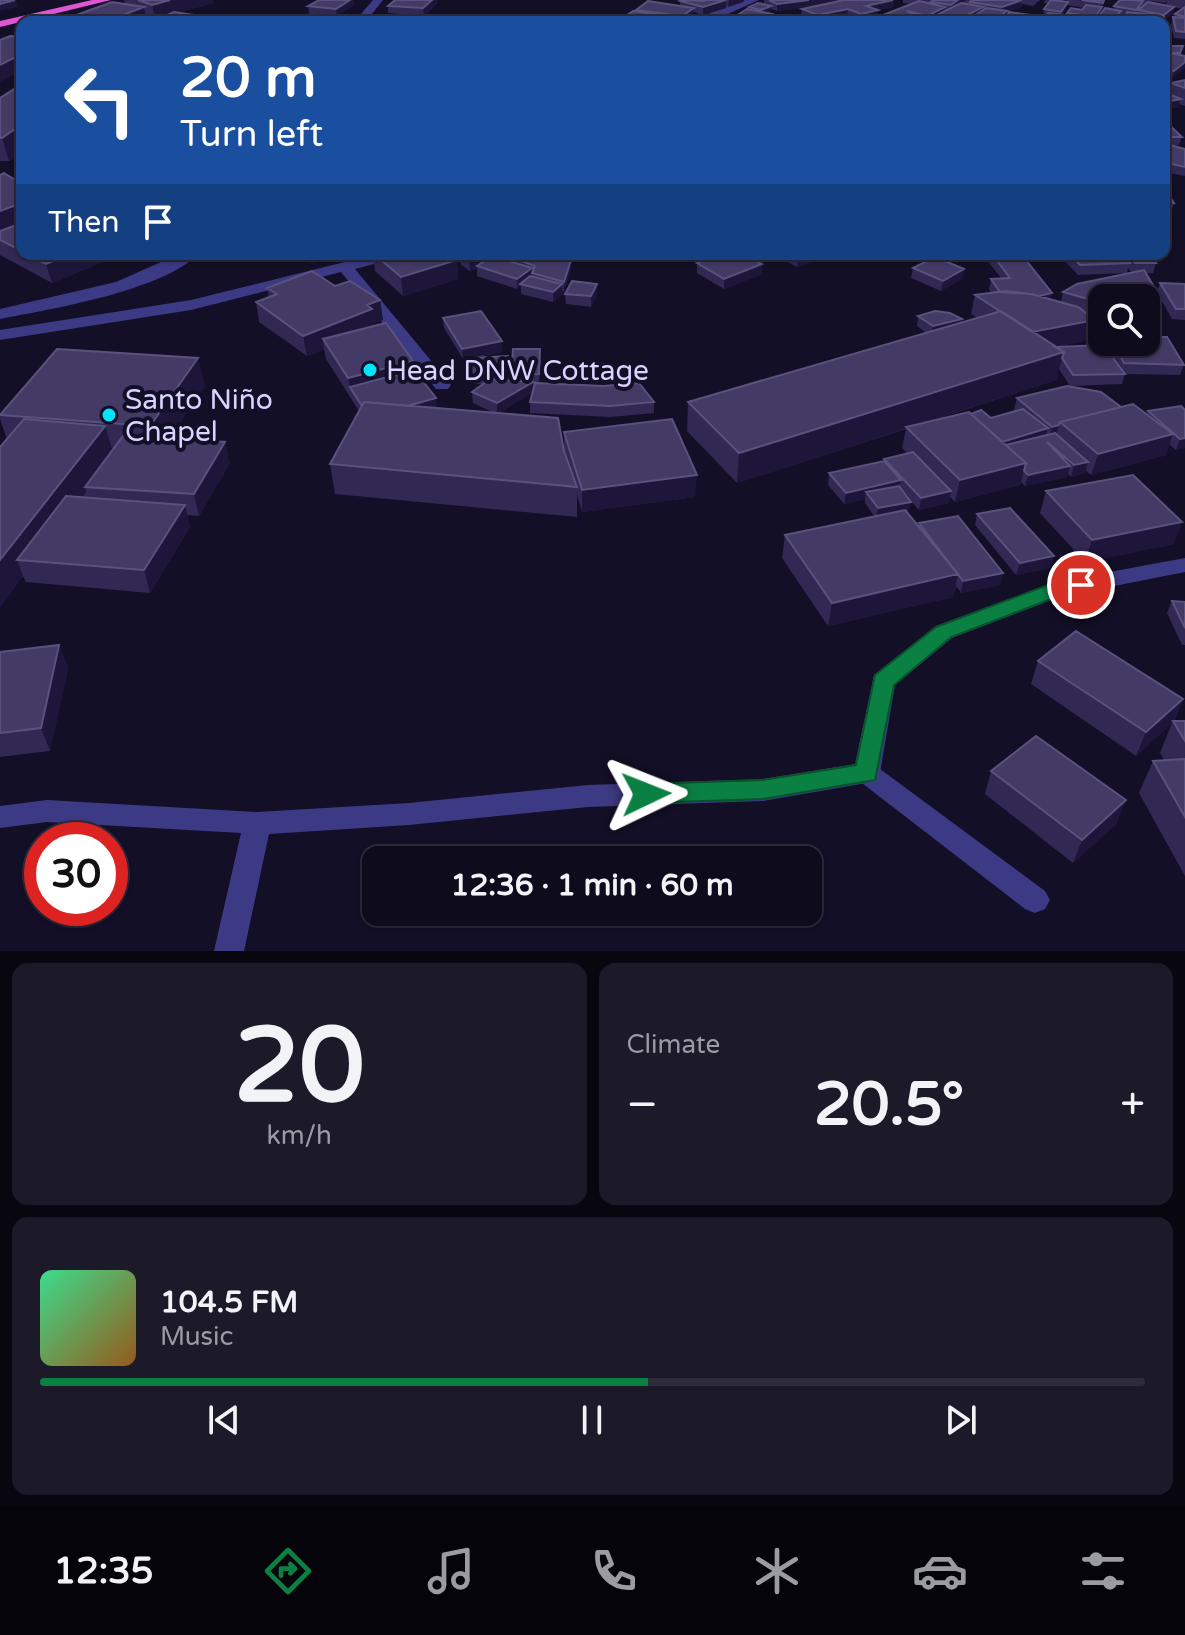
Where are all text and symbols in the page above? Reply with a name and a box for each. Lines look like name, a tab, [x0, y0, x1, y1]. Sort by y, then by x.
text: 20 m	[180, 45, 316, 112]
icon: left	[48, 48, 152, 152]
text: Turn left	[180, 113, 323, 156]
icon: arrive	[136, 200, 180, 244]
text: Then	[48, 204, 120, 241]
map controls	[1088, 284, 1160, 356]
button: search	[1088, 284, 1160, 356]
place label: Head DNW Cottage	[386, 354, 649, 388]
marker: Head DNW Cottage	[361, 361, 379, 379]
place label: Santo Niño Chapel	[125, 383, 273, 449]
marker: Santo Niño Chapel	[100, 406, 118, 424]
pin	[1047, 551, 1115, 619]
icon: arrive	[1059, 563, 1103, 607]
position arrow	[604, 752, 688, 836]
speed limit sign: 30	[24, 822, 128, 926]
text: 12:36 · 1 min · 60 m	[451, 867, 733, 904]
text: 20	[234, 1005, 365, 1130]
text: Climate	[627, 1029, 720, 1060]
text: 20.5°	[814, 1069, 964, 1141]
text: −	[627, 1079, 658, 1132]
text: +	[1120, 1079, 1145, 1132]
text: km/h	[267, 1120, 332, 1151]
text: 104.5 FM	[160, 1284, 298, 1321]
text: Music	[160, 1321, 233, 1352]
icon: previous	[202, 1398, 246, 1442]
icon: pause	[570, 1398, 614, 1442]
icon: next	[939, 1398, 983, 1442]
icon: directions	[260, 1543, 316, 1599]
icon: music	[423, 1543, 479, 1599]
icon: phone	[586, 1543, 642, 1599]
icon: climate	[749, 1543, 805, 1599]
icon: car	[912, 1543, 968, 1599]
icon: filters	[1075, 1543, 1131, 1599]
text: 12:35	[54, 1550, 153, 1593]

